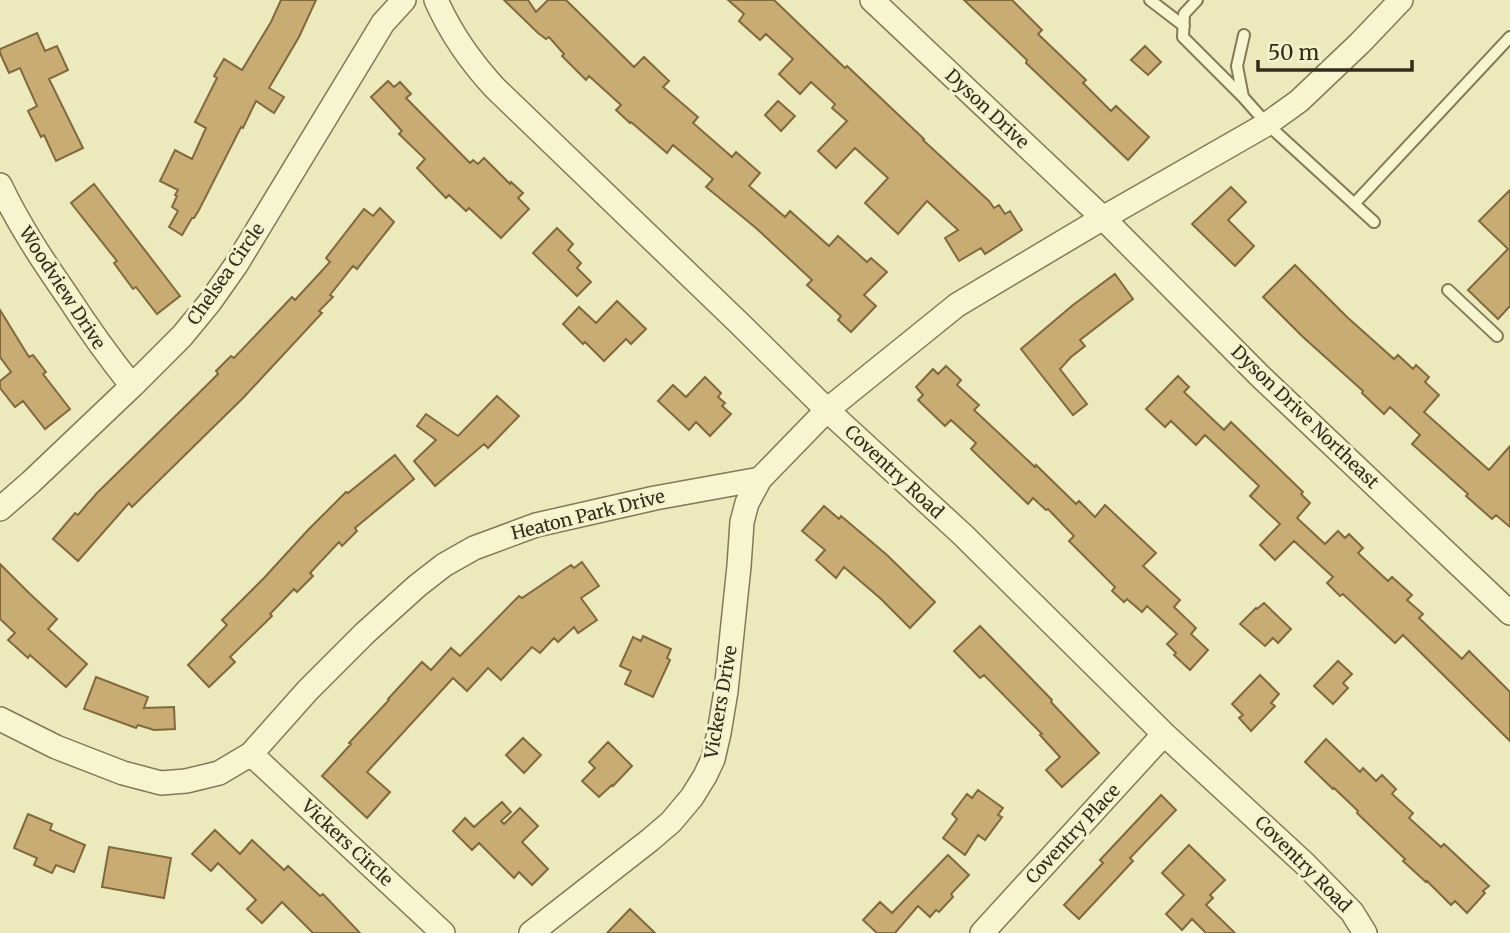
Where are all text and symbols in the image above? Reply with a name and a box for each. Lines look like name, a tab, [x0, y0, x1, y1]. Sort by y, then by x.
scale bar	[1258, 28, 1412, 72]
text: 50 m	[1268, 39, 1319, 66]
street label: Dyson Drive	[941, 64, 1034, 153]
street label: Chelsea Circle	[182, 218, 269, 329]
street label: Woodview Drive	[14, 221, 111, 353]
street label: Dyson Drive Northeast	[1227, 340, 1384, 493]
street label: Coventry Road	[840, 420, 949, 523]
street label: Heaton Park Drive	[509, 484, 667, 545]
street label: Vickers Drive	[699, 644, 742, 761]
street label: Coventry Place	[1020, 779, 1125, 888]
street label: Vickers Circle	[296, 794, 398, 891]
street label: Coventry Road	[1250, 811, 1356, 917]

